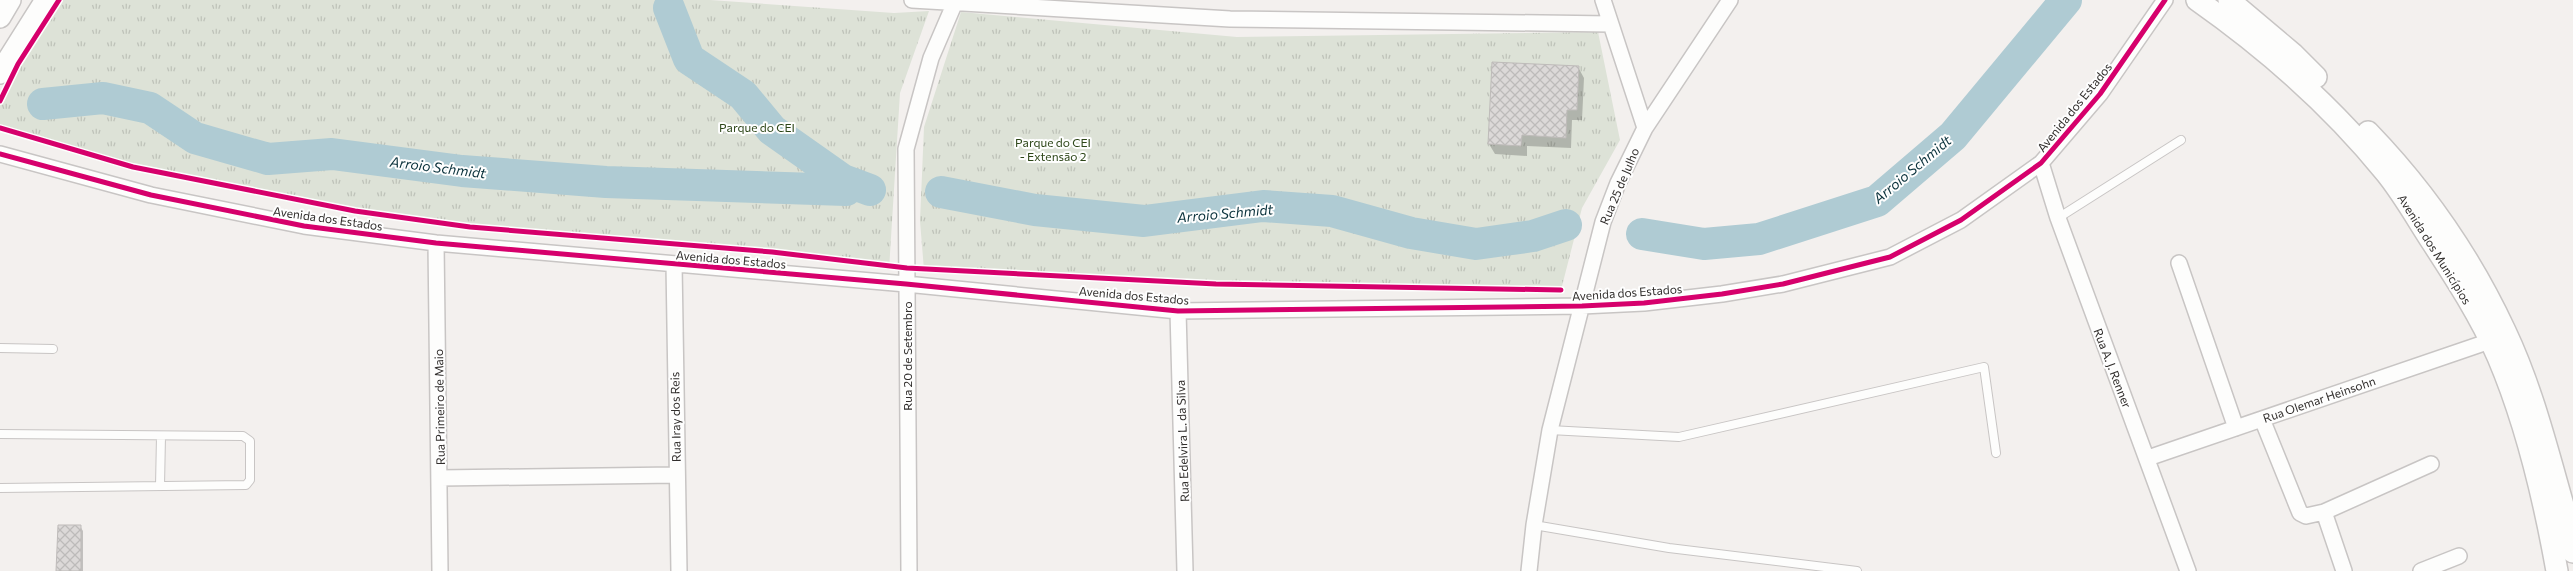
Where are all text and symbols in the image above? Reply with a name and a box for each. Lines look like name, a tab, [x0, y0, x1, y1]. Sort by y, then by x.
street label: Avenida dos Estados	[2034, 60, 2114, 154]
park label: Parque do CEI	[719, 120, 795, 134]
water label: Arroio Schmidt	[1869, 131, 1955, 207]
park label: Parque do CEI - Extensão 2	[1015, 135, 1091, 163]
street label: Rua 25 de Julho	[1597, 146, 1642, 227]
water label: Arroio Schmidt	[388, 153, 487, 181]
street label: Avenida dos Municípios	[2395, 191, 2475, 307]
water label: Arroio Schmidt	[1175, 200, 1274, 226]
street label: Avenida dos Estados	[272, 203, 384, 233]
street label: Avenida dos Estados	[675, 247, 787, 271]
street label: Avenida dos Estados	[1571, 281, 1683, 303]
street label: Avenida dos Estados	[1078, 283, 1190, 307]
street label: Rua 20 de Setembro	[900, 301, 914, 411]
street label: Rua A. J. Renner	[2090, 326, 2135, 410]
street label: Rua Primeiro de Maio	[431, 349, 447, 465]
street label: Rua Iray dos Reis	[667, 372, 683, 462]
street label: Rua Olemar Heinsohn	[2261, 373, 2377, 425]
street label: Rua Edelvira L. da Silva	[1173, 380, 1191, 502]

